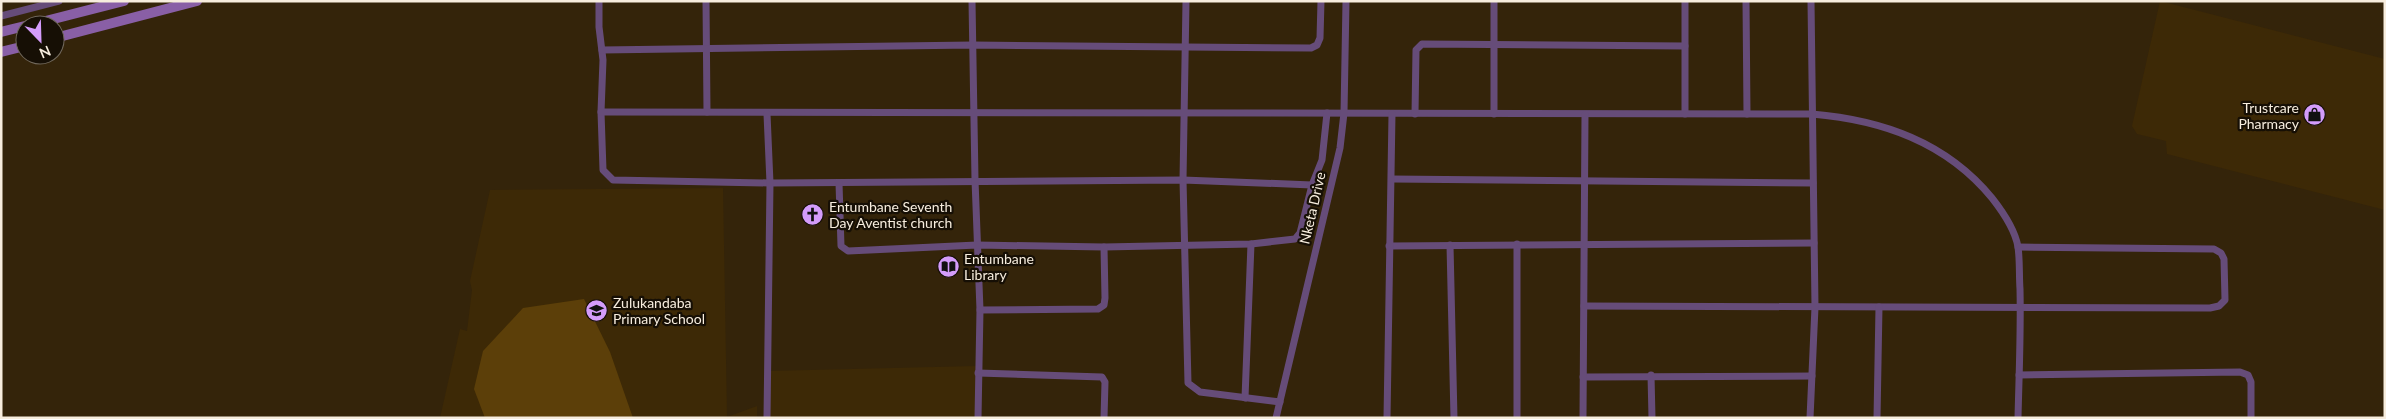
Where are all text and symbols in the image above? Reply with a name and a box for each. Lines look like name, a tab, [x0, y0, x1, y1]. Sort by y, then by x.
north arrow	[15, 15, 65, 65]
text: N	[37, 42, 54, 62]
place label: Trustcare Pharmacy	[2238, 99, 2300, 132]
shop icon: Trustcare Pharmacy	[2303, 103, 2327, 127]
street label: Nketa Drive	[1295, 170, 1329, 246]
place label: Entumbane Seventh Day Aventist church	[829, 198, 952, 231]
church icon: Entumbane Seventh Day Aventist church	[801, 202, 825, 226]
place label: Entumbane Library	[964, 250, 1034, 283]
library icon: Entumbane Library	[936, 254, 960, 278]
place label: Zulukandaba Primary School	[613, 294, 705, 327]
school or university icon: Zulukandaba Primary School	[585, 298, 609, 322]

